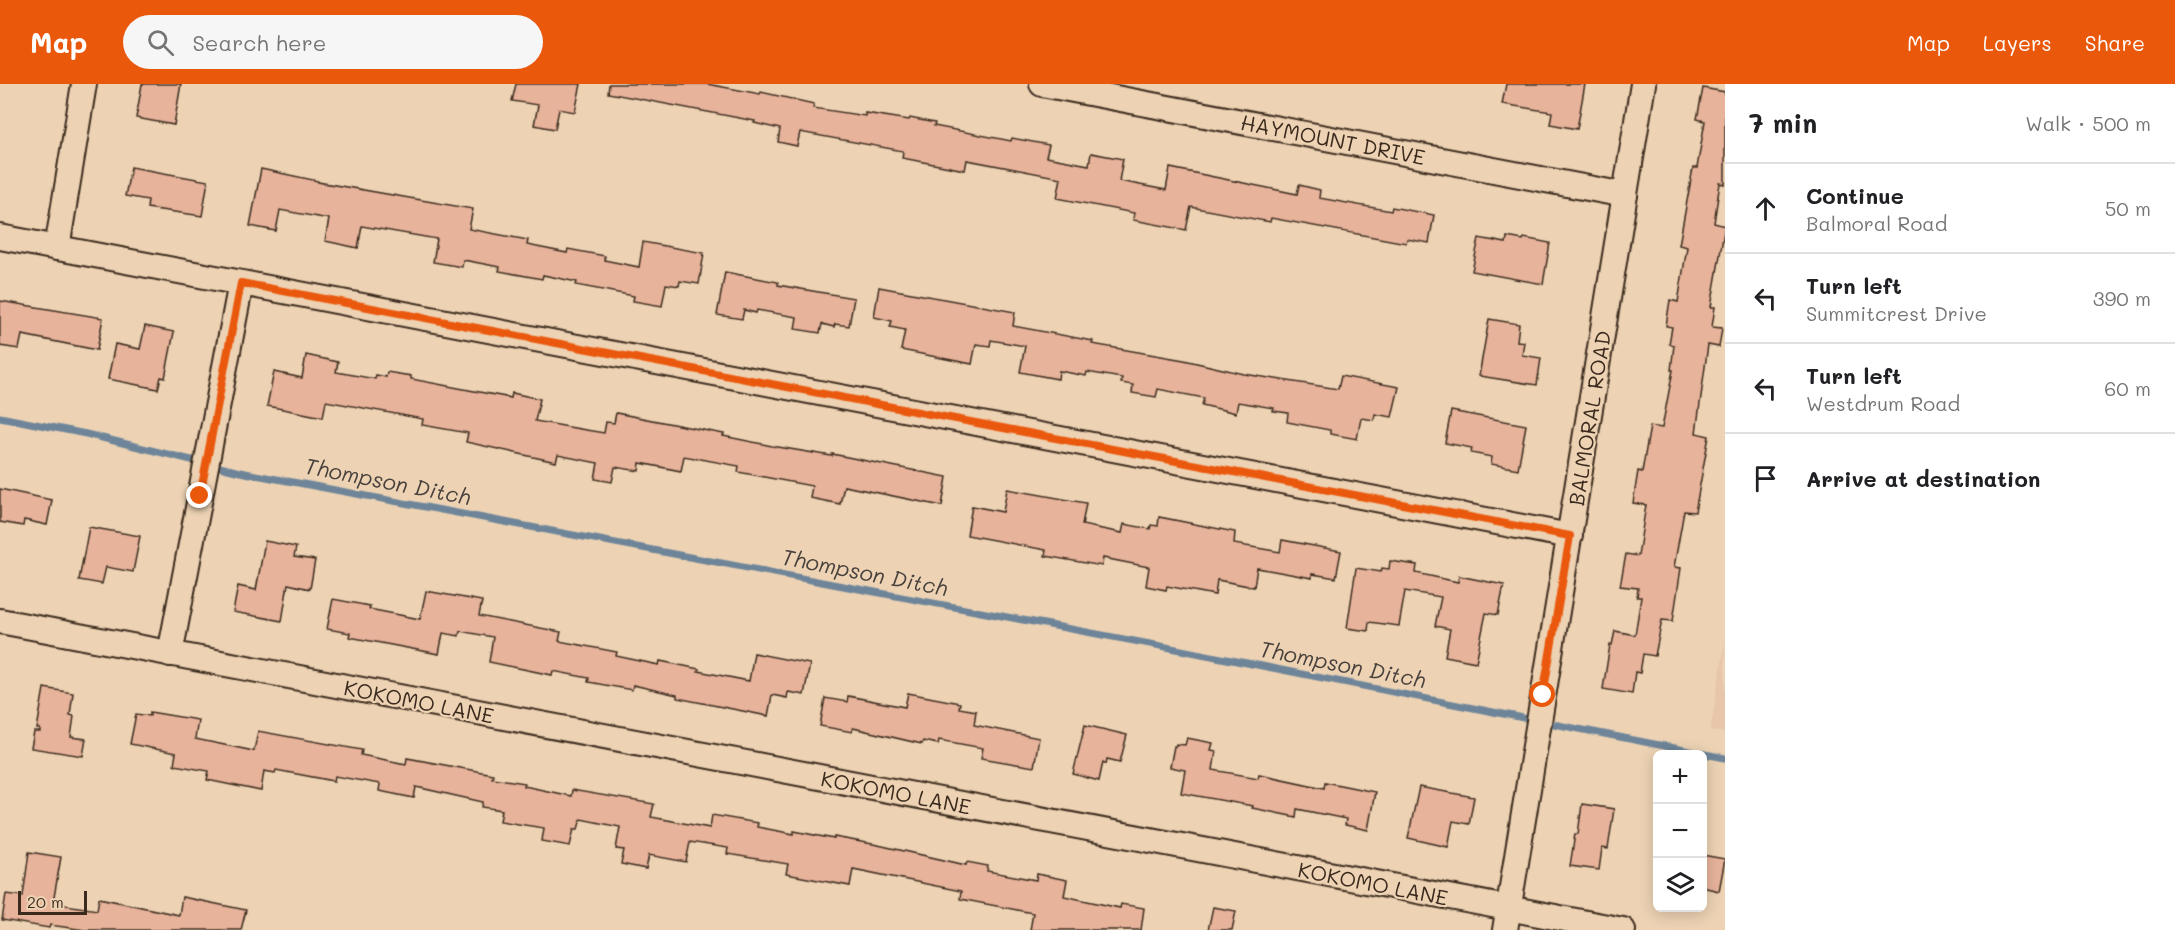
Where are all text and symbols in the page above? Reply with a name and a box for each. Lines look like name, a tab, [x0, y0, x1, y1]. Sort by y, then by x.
search box	[123, 15, 543, 69]
text: Map	[30, 24, 87, 60]
icon: search	[144, 26, 177, 59]
text: Search here	[192, 28, 326, 57]
text: Map	[1907, 29, 1950, 56]
text: Layers	[1983, 29, 2052, 56]
text: Share	[2085, 29, 2145, 56]
text: 7 min	[1749, 106, 1817, 140]
street label: HAYMOUNT DRIVE	[1239, 108, 1427, 170]
text: Walk · 500 m	[2025, 110, 2151, 136]
text: Continue	[1806, 181, 1904, 210]
icon: ahead	[1749, 192, 1782, 225]
text: 50 m	[2105, 195, 2151, 221]
text: Balmoral Road	[1806, 210, 1947, 236]
text: Turn left	[1806, 271, 1902, 300]
icon: left	[1749, 282, 1782, 315]
text: 390 m	[2093, 285, 2151, 311]
text: Summitcrest Drive	[1806, 300, 1987, 326]
street label: BALMORAL ROAD	[1562, 329, 1616, 507]
text: Turn left	[1806, 361, 1902, 390]
icon: left	[1749, 372, 1782, 405]
text: 60 m	[2104, 375, 2151, 401]
text: Westdrum Road	[1806, 390, 1960, 416]
water label: Thompson Ditch	[302, 451, 474, 511]
icon: arrive	[1749, 462, 1782, 495]
text: Arrive at destination	[1806, 464, 2041, 493]
route end	[186, 482, 212, 508]
water label: Thompson Ditch	[779, 542, 951, 602]
water label: Thompson Ditch	[1257, 634, 1429, 694]
street label: KOKOMO LANE	[342, 673, 496, 729]
route start	[1529, 681, 1555, 707]
map controls	[1653, 750, 1707, 912]
button: +	[1653, 750, 1707, 804]
street label: KOKOMO LANE	[819, 764, 973, 820]
button: −	[1653, 804, 1707, 858]
street label: KOKOMO LANE	[1296, 855, 1450, 911]
button: layers	[1653, 858, 1707, 912]
scale bar	[18, 888, 87, 916]
text: 20 m	[27, 891, 64, 912]

